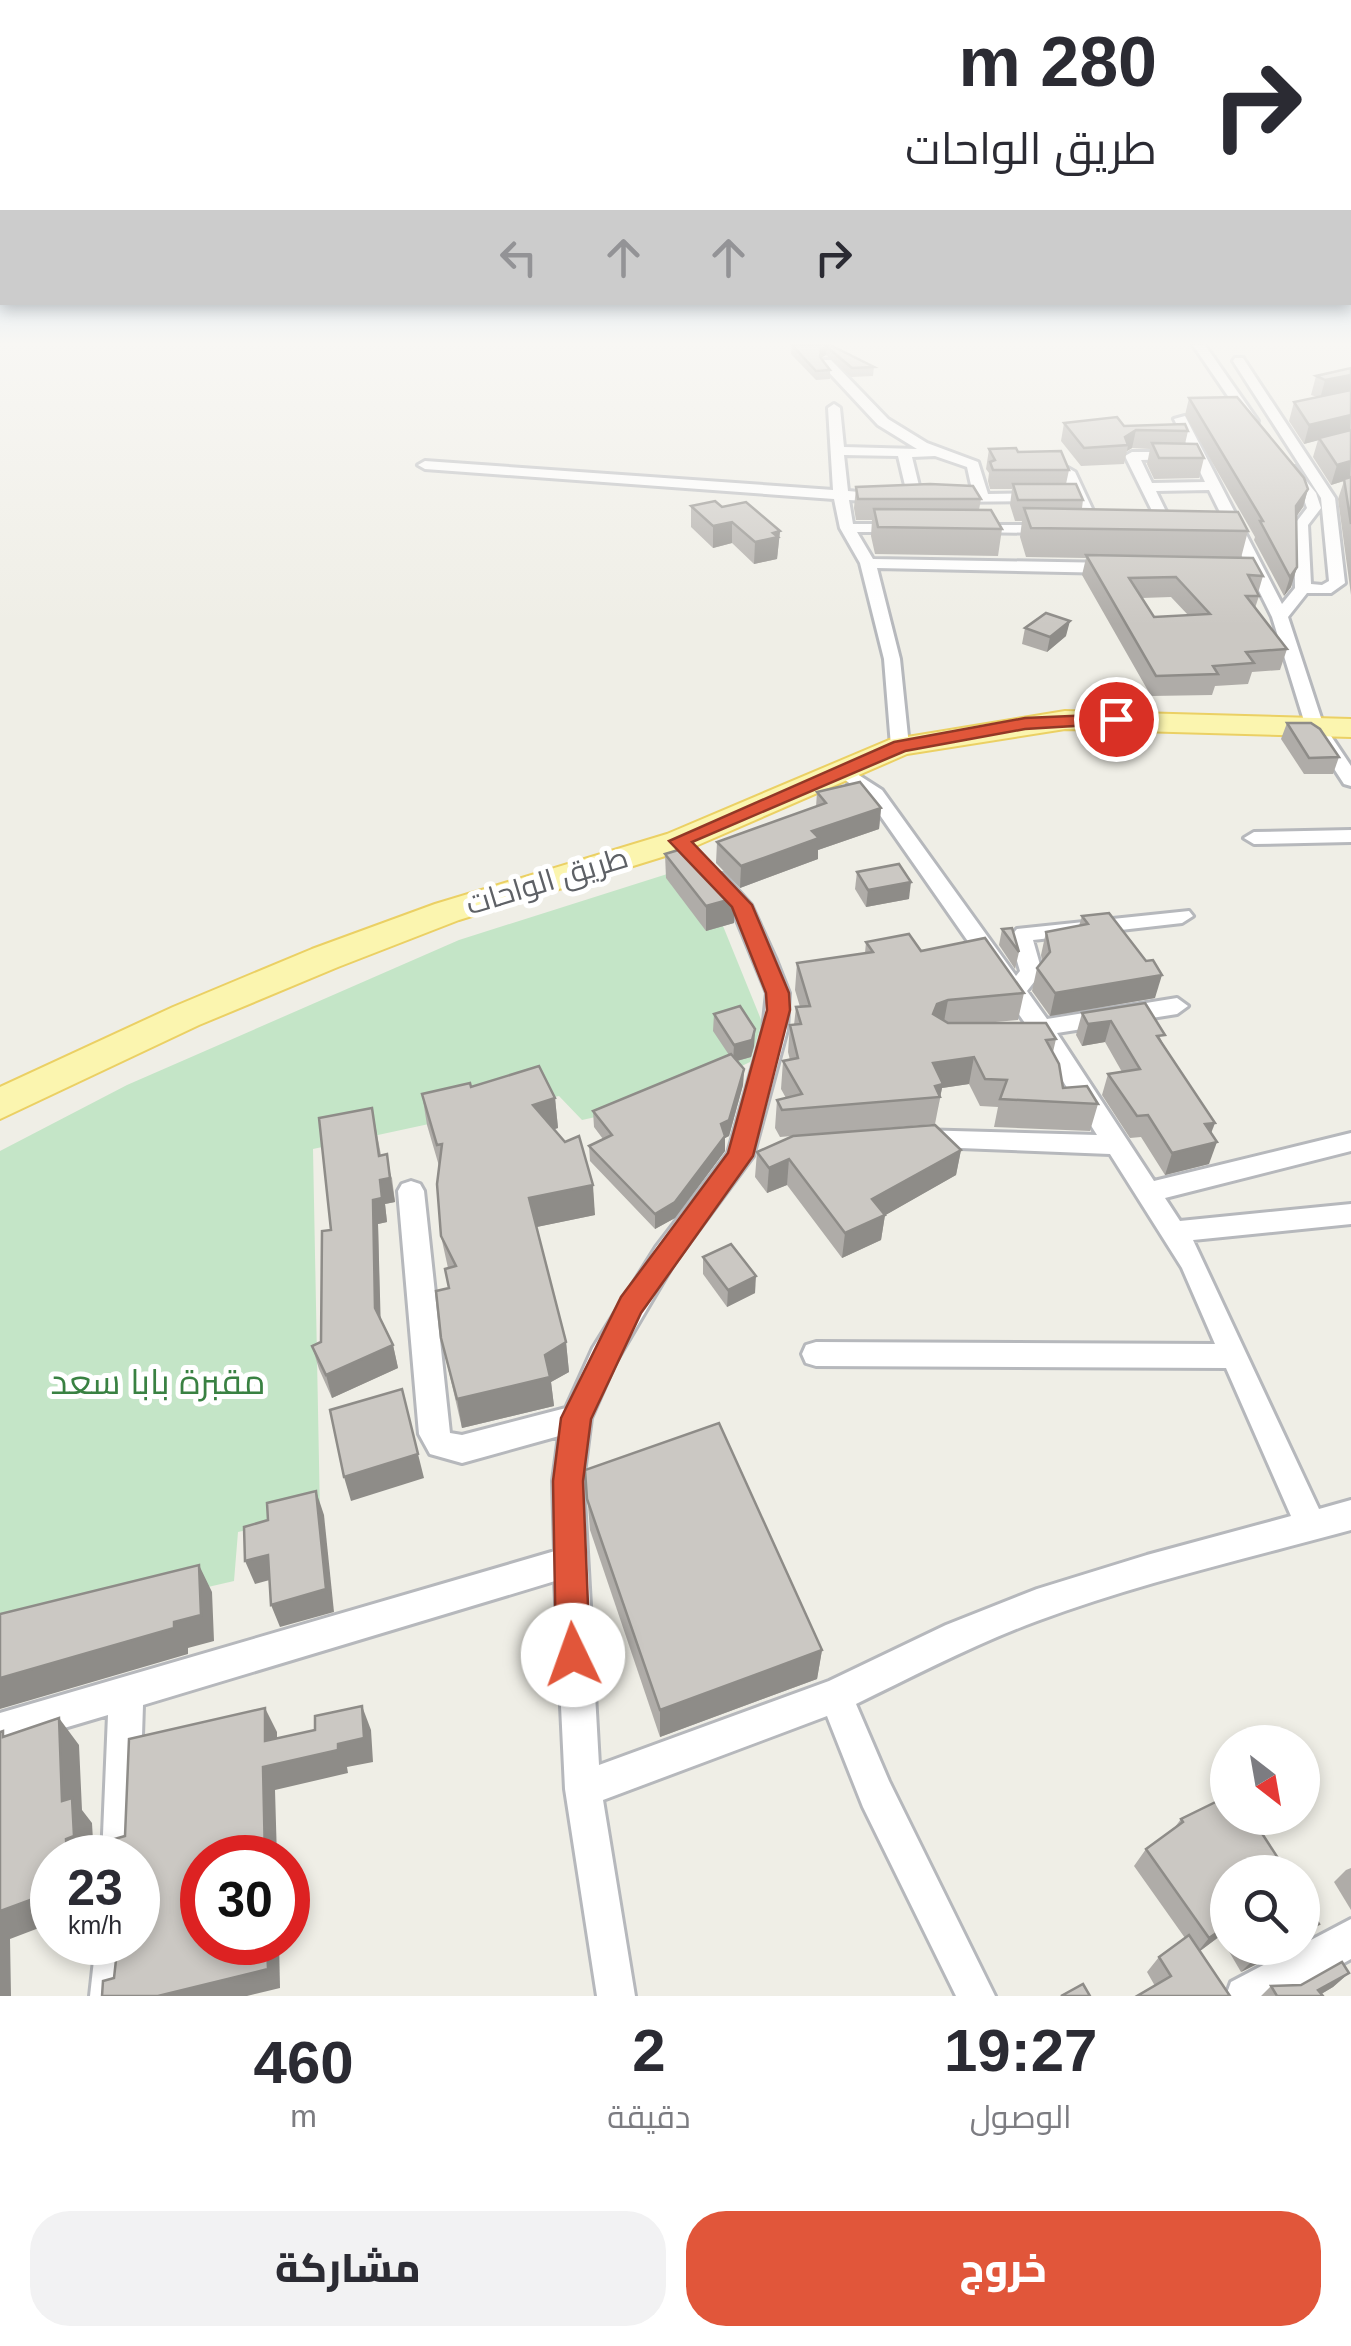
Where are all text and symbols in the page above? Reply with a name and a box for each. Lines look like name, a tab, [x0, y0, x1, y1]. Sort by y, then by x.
text: 280 m	[959, 23, 1157, 101]
icon: right	[1192, 40, 1322, 170]
text: طريق الواحات	[905, 123, 1157, 174]
icon: left	[491, 230, 546, 285]
icon: ahead	[596, 230, 651, 285]
icon: ahead	[701, 230, 756, 285]
icon: right	[806, 230, 861, 285]
pin	[1074, 677, 1159, 762]
icon: arrive	[1089, 692, 1144, 747]
street label: طريق الواحات	[462, 840, 633, 923]
park label: مقبرة بابا سعد	[51, 1362, 265, 1402]
position arrow	[521, 1603, 625, 1707]
north arrow	[1210, 1725, 1320, 1835]
map controls	[1210, 1725, 1320, 1965]
speed limit sign: 30	[180, 1835, 310, 1965]
button: search	[1210, 1855, 1320, 1965]
text: 23	[67, 1860, 123, 1916]
text: km/h	[68, 1911, 122, 1939]
text: 2	[632, 2017, 666, 2084]
text: 19:27	[944, 2017, 1097, 2084]
text: 460	[254, 2029, 354, 2096]
text: m	[290, 2098, 317, 2134]
text: دقيقة	[607, 2099, 690, 2135]
text: الوصول	[970, 2099, 1072, 2135]
button: مشاركة	[30, 2211, 666, 2326]
button: خروج	[686, 2211, 1321, 2326]

